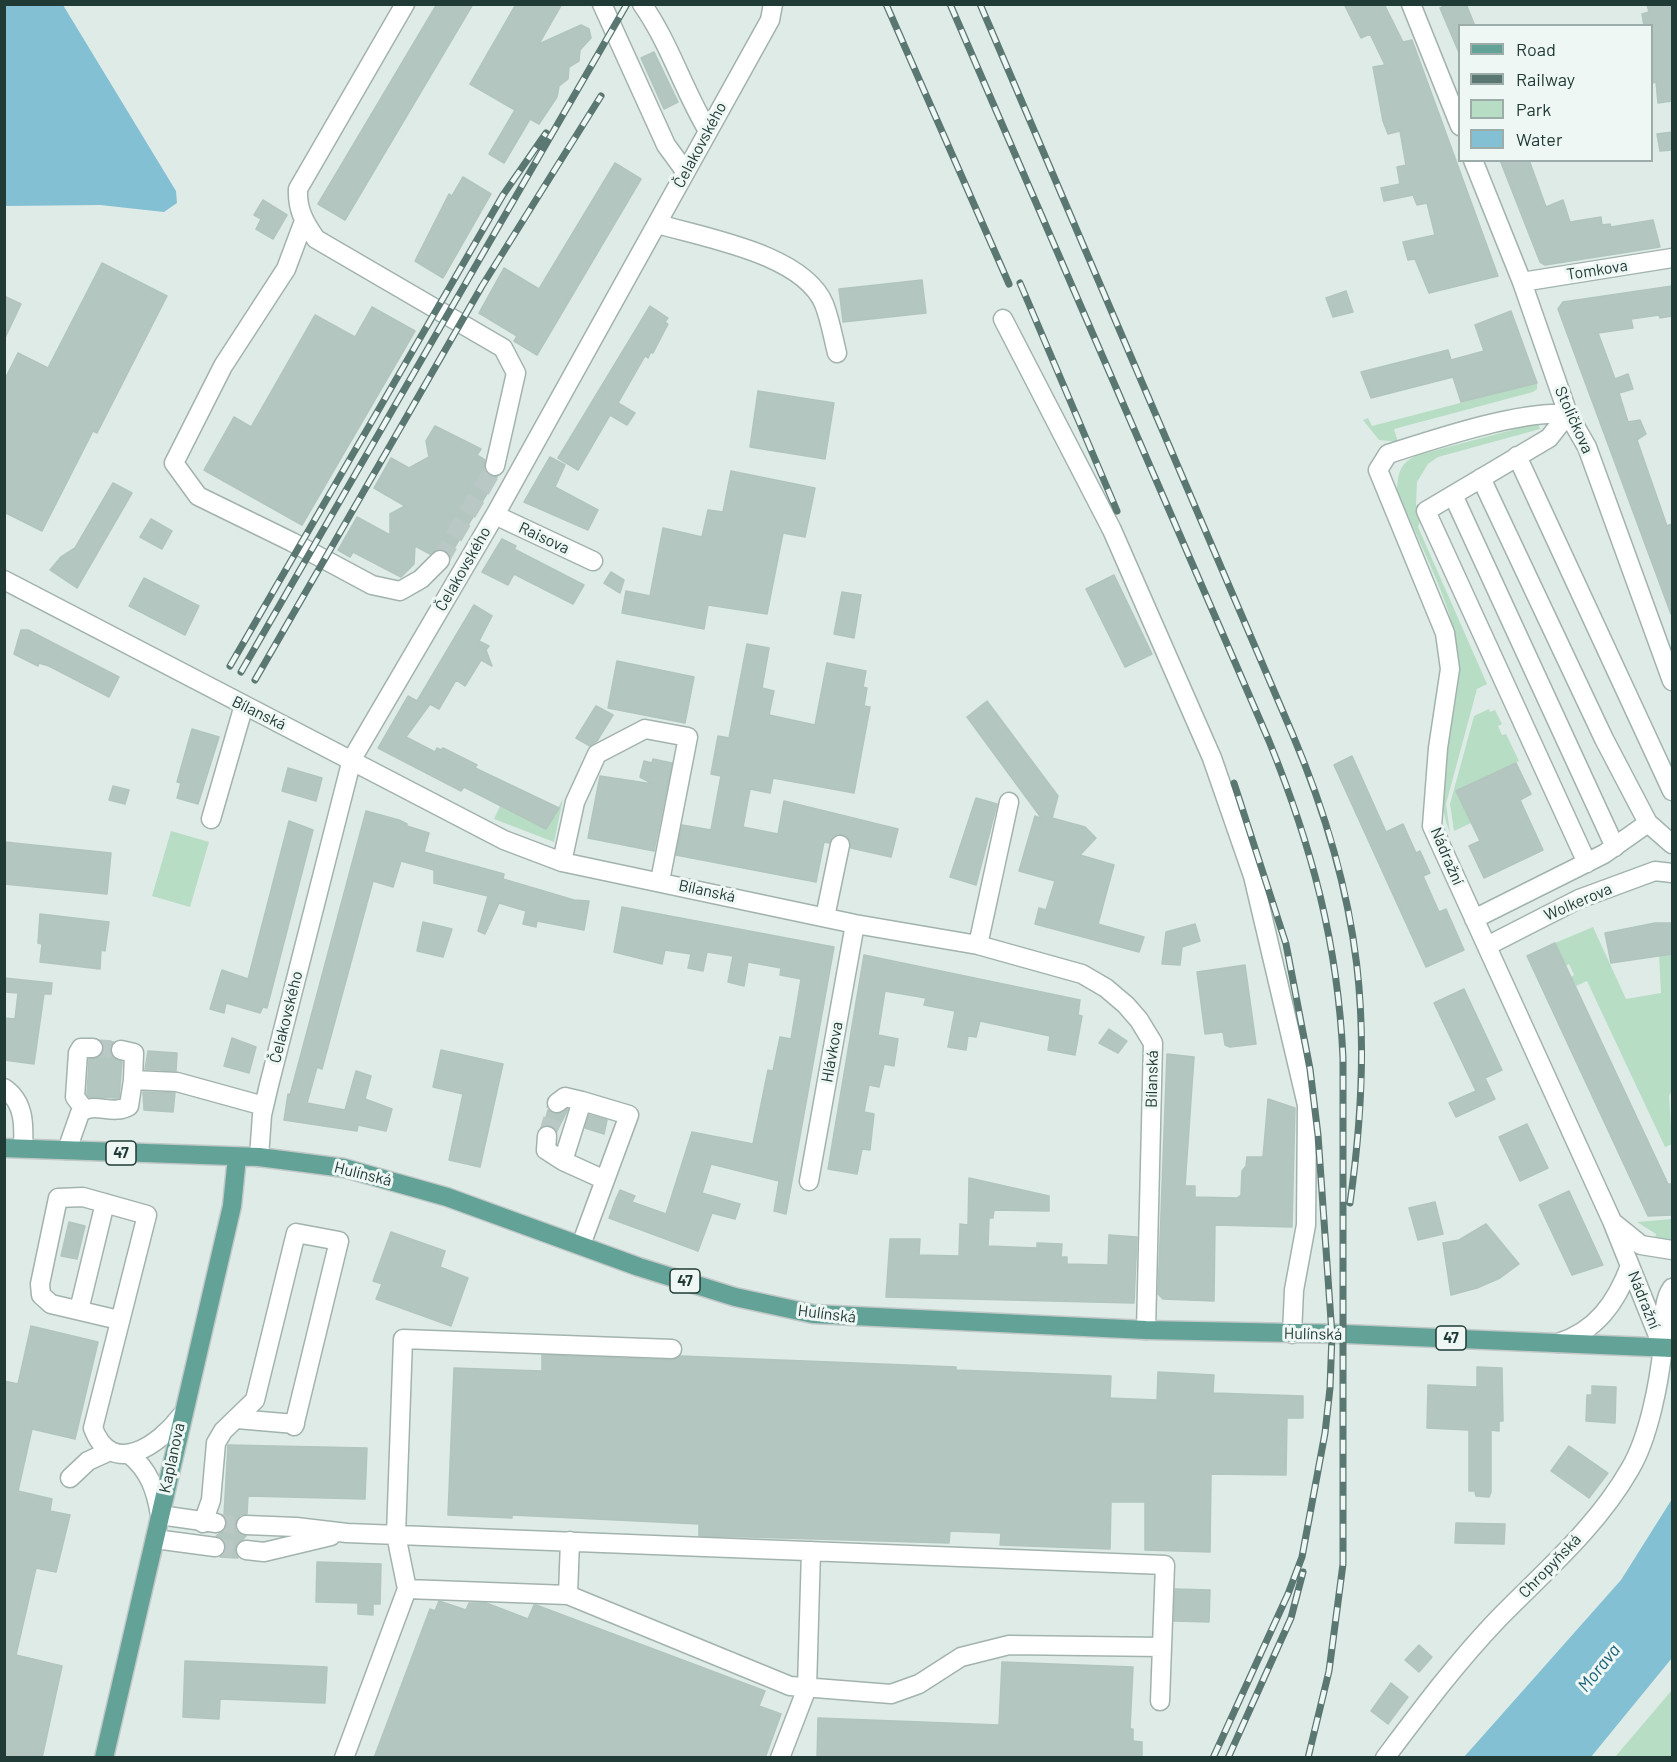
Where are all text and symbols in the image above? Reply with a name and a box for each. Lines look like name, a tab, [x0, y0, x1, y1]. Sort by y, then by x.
legend	[1458, 24, 1653, 162]
text: Road	[1516, 38, 1556, 60]
text: Railway	[1516, 68, 1575, 90]
text: Park	[1516, 98, 1551, 120]
street label: Čelakovského	[669, 99, 731, 191]
text: Water	[1516, 128, 1563, 150]
street label: Tomkova	[1565, 256, 1629, 284]
street label: Stoličkova	[1551, 383, 1597, 457]
street label: Raisova	[516, 518, 572, 558]
street label: Čelakovského	[431, 523, 495, 615]
street label: Bílanská	[229, 692, 289, 734]
street label: Nádražní	[1426, 824, 1468, 888]
street label: Bílanská	[677, 876, 737, 906]
street label: Wolkerova	[1541, 879, 1615, 925]
street label: Čelakovského	[265, 969, 307, 1065]
street label: Hlávkova	[817, 1020, 847, 1084]
street label: Bílanská	[1142, 1050, 1162, 1108]
road number: 47	[106, 1141, 136, 1165]
street label: Hulínská	[332, 1158, 394, 1190]
street label: Nádražní	[1624, 1268, 1664, 1332]
road number: 47	[670, 1269, 700, 1293]
street label: Hulínská	[797, 1301, 857, 1327]
street label: Hulínská	[1284, 1324, 1342, 1344]
road number: 47	[1436, 1326, 1466, 1350]
street label: Kaplanova	[155, 1421, 189, 1495]
street label: Chropyňská	[1515, 1530, 1585, 1602]
water label: Morava	[1573, 1640, 1625, 1696]

